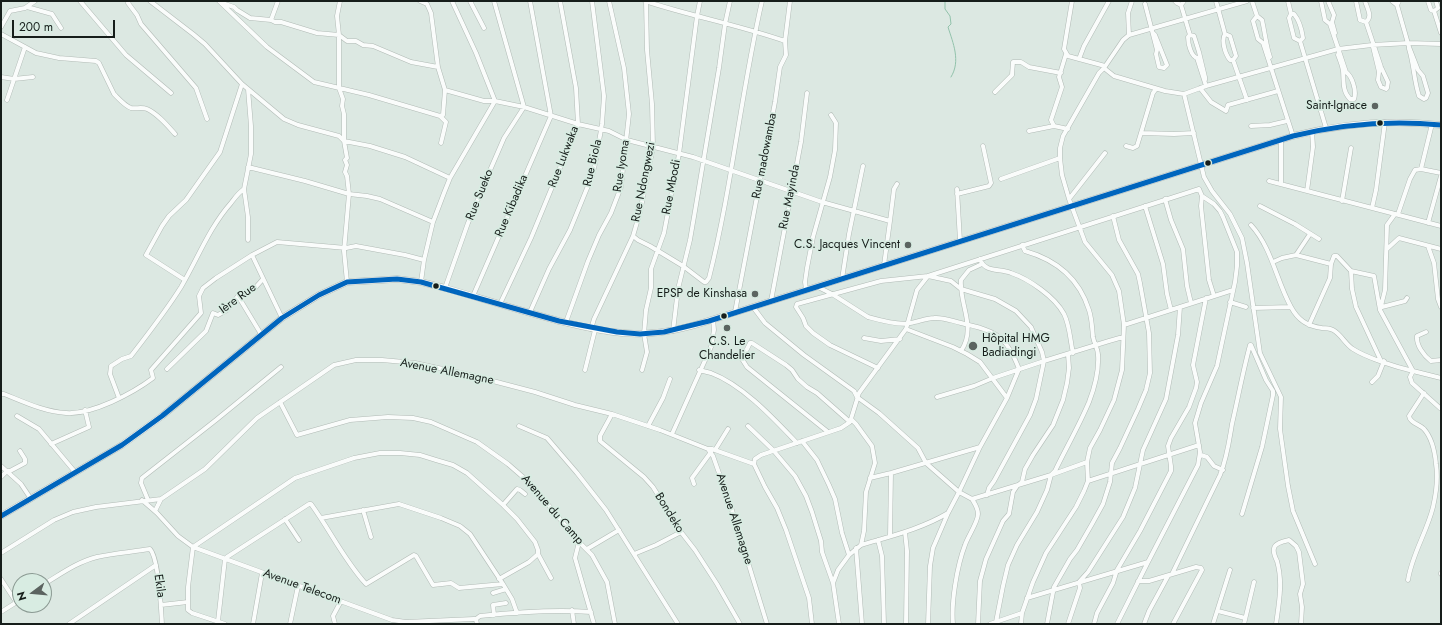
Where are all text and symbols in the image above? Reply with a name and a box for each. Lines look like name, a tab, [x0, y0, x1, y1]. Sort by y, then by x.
scale bar	[14, 12, 117, 38]
text: 200 m	[19, 18, 53, 36]
place label: Saint-Ignace	[1306, 99, 1367, 113]
marker: Saint-Ignace	[1370, 101, 1380, 111]
street label: Rue madowamba	[750, 112, 780, 200]
unlabelled marker	[1375, 118, 1385, 128]
street label: Rue Lukwaka	[546, 124, 582, 190]
street label: Rue Biola	[581, 138, 605, 188]
street label: Rue Iyoma	[611, 139, 633, 193]
street label: Rue Ndongwezi	[629, 141, 659, 223]
street label: Rue Mbodi	[660, 158, 684, 216]
unlabelled marker	[1203, 158, 1213, 168]
street label: Rue Mayinda	[777, 163, 803, 231]
street label: Rue Sueko	[463, 167, 497, 223]
street label: Rue Kibadika	[492, 173, 532, 239]
place label: C.S. Jacques Vincent	[794, 238, 900, 252]
marker: C.S. Jacques Vincent	[903, 240, 913, 250]
street label: Ière Rue	[217, 281, 259, 317]
unlabelled marker	[431, 281, 441, 291]
place label: EPSP de Kinshasa	[657, 287, 747, 301]
marker: EPSP de Kinshasa	[750, 289, 760, 299]
unlabelled marker	[719, 311, 729, 321]
marker: C.S. Le Chandelier	[722, 323, 732, 333]
place label: Hôpital HMG Badiadingi	[982, 332, 1050, 360]
place label: C.S. Le Chandelier	[699, 335, 755, 363]
marker: Hôpital HMG Badiadingi	[967, 340, 979, 352]
street label: Avenue Allemagne	[399, 356, 495, 388]
street label: Avenue du Camp	[518, 472, 586, 548]
street label: Avenue Allemagne	[712, 472, 756, 566]
street label: Bondeko	[651, 490, 687, 536]
street label: Avenue Telecom	[261, 566, 343, 608]
north arrow	[12, 573, 52, 613]
street label: Ekila	[150, 573, 168, 599]
text: N	[13, 590, 30, 602]

